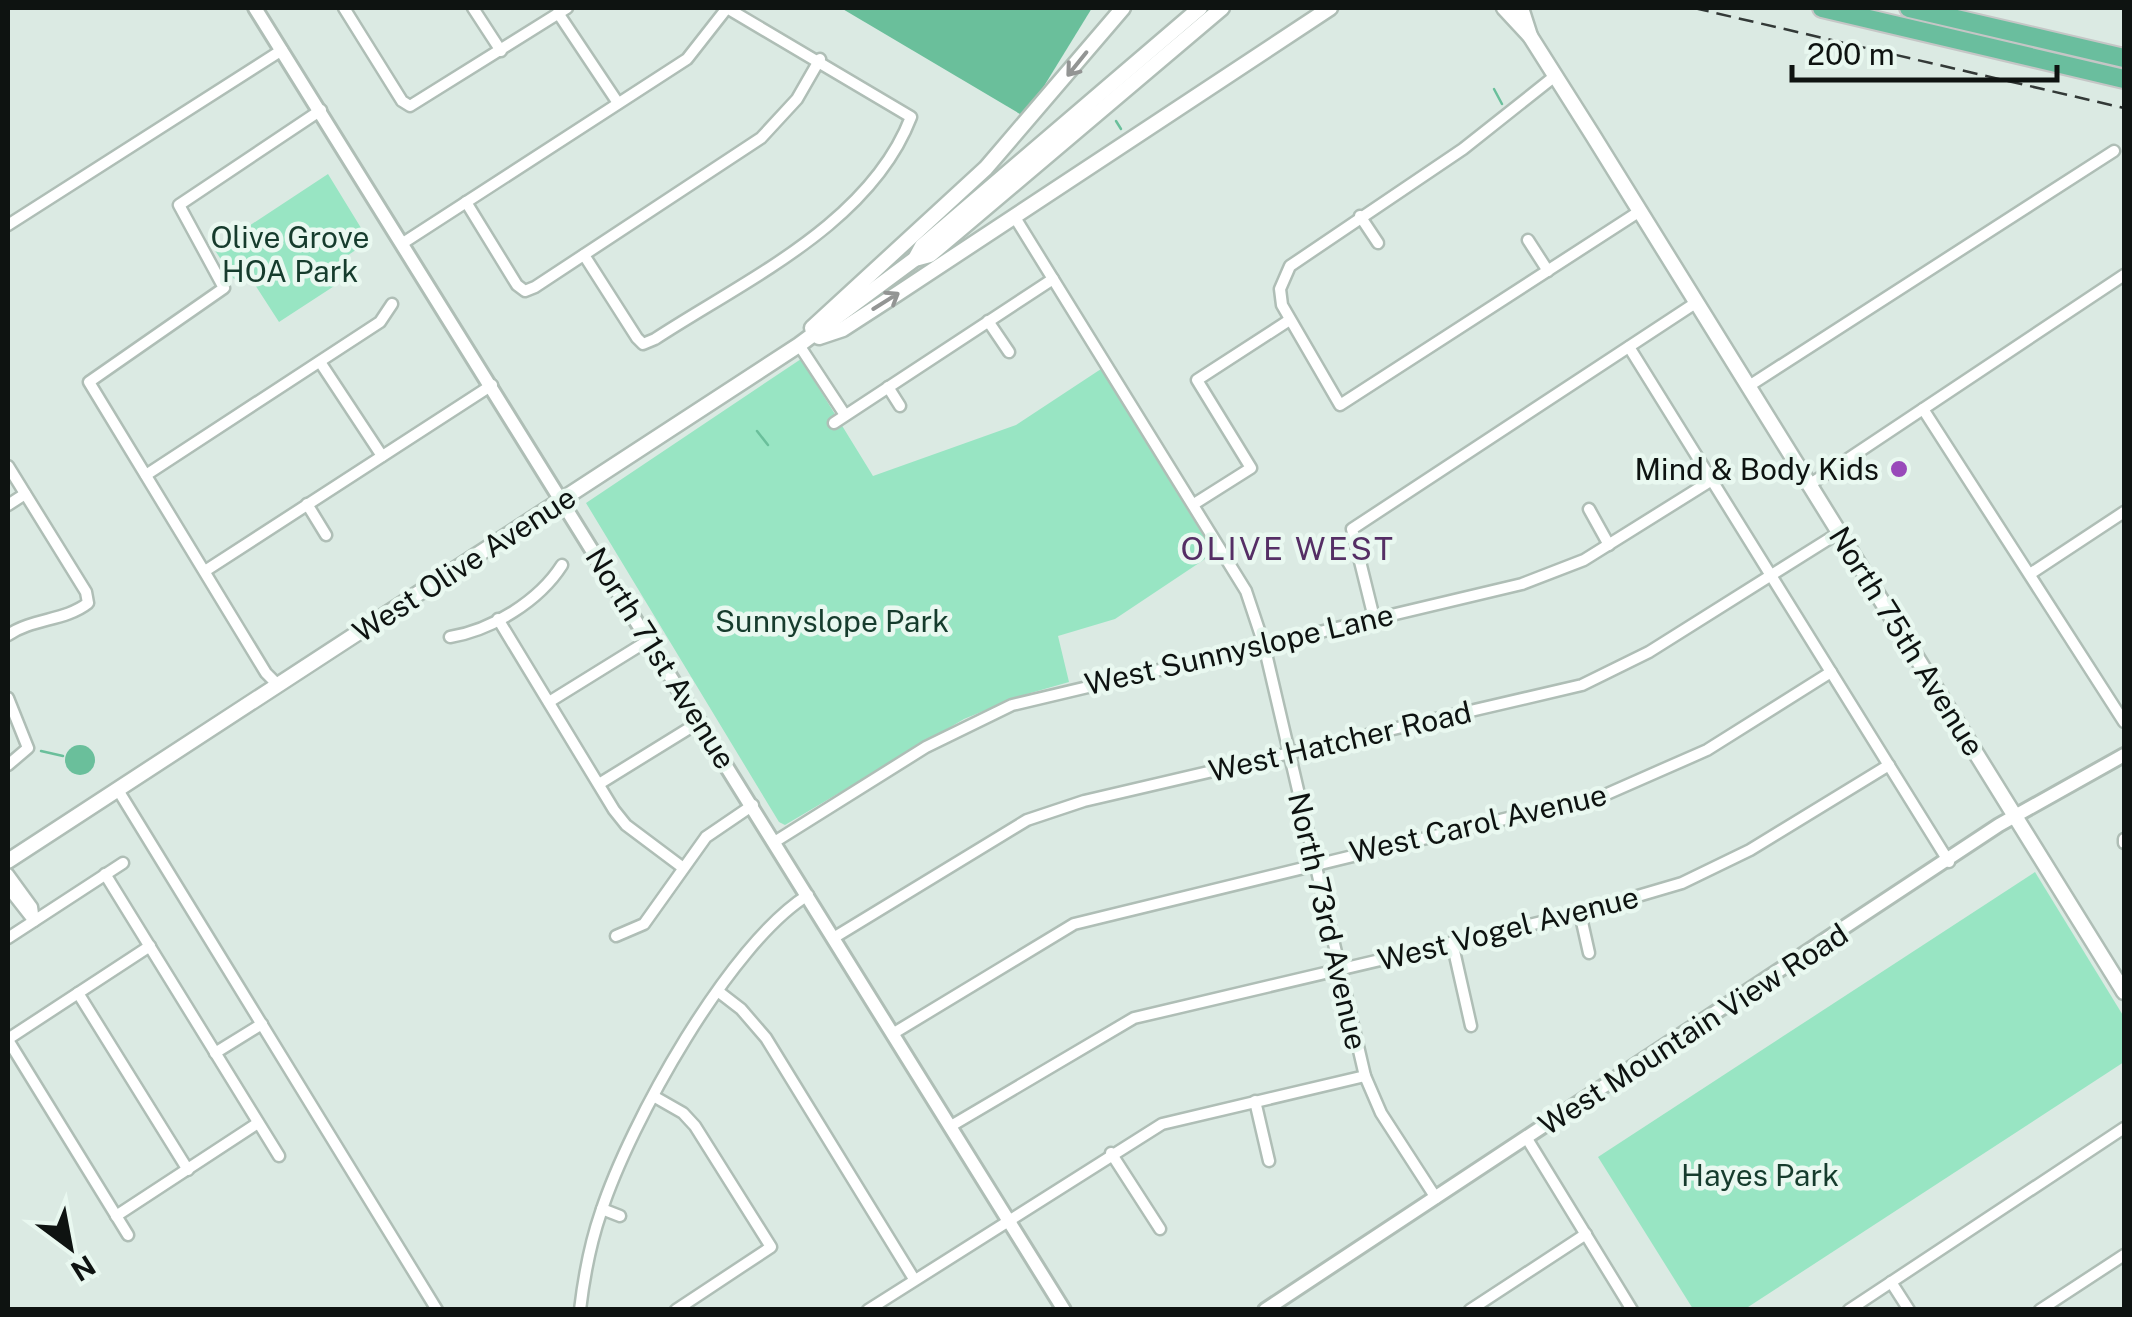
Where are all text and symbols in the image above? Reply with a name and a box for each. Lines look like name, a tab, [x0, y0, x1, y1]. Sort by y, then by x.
scale bar	[1792, 20, 2057, 82]
text: 200 m	[1807, 36, 1895, 72]
one-way arrow	[1066, 51, 1088, 77]
park label: Olive Grove HOA Park	[210, 219, 370, 289]
one-way arrow	[871, 291, 900, 312]
place label: Mind & Body Kids	[1634, 451, 1879, 487]
marker: Mind & Body Kids	[1888, 458, 1910, 480]
street label: West Olive Avenue	[346, 479, 582, 649]
street label: North 75th Avenue	[1822, 520, 1992, 762]
district label: OLIVE WEST	[1181, 530, 1395, 567]
street label: North 71st Avenue	[578, 541, 744, 775]
street label: West Sunnyslope Lane	[1081, 596, 1397, 702]
park label: Sunnyslope Park	[715, 603, 949, 639]
street label: West Hatcher Road	[1205, 693, 1475, 789]
street label: West Carol Avenue	[1346, 776, 1610, 870]
street label: North 73rd Avenue	[1281, 789, 1375, 1053]
street label: West Vogel Avenue	[1374, 878, 1642, 978]
street label: West Mountain View Road	[1532, 916, 1854, 1142]
park label: Hayes Park	[1681, 1157, 1839, 1193]
north arrow	[20, 1197, 120, 1297]
text: N	[65, 1249, 102, 1288]

